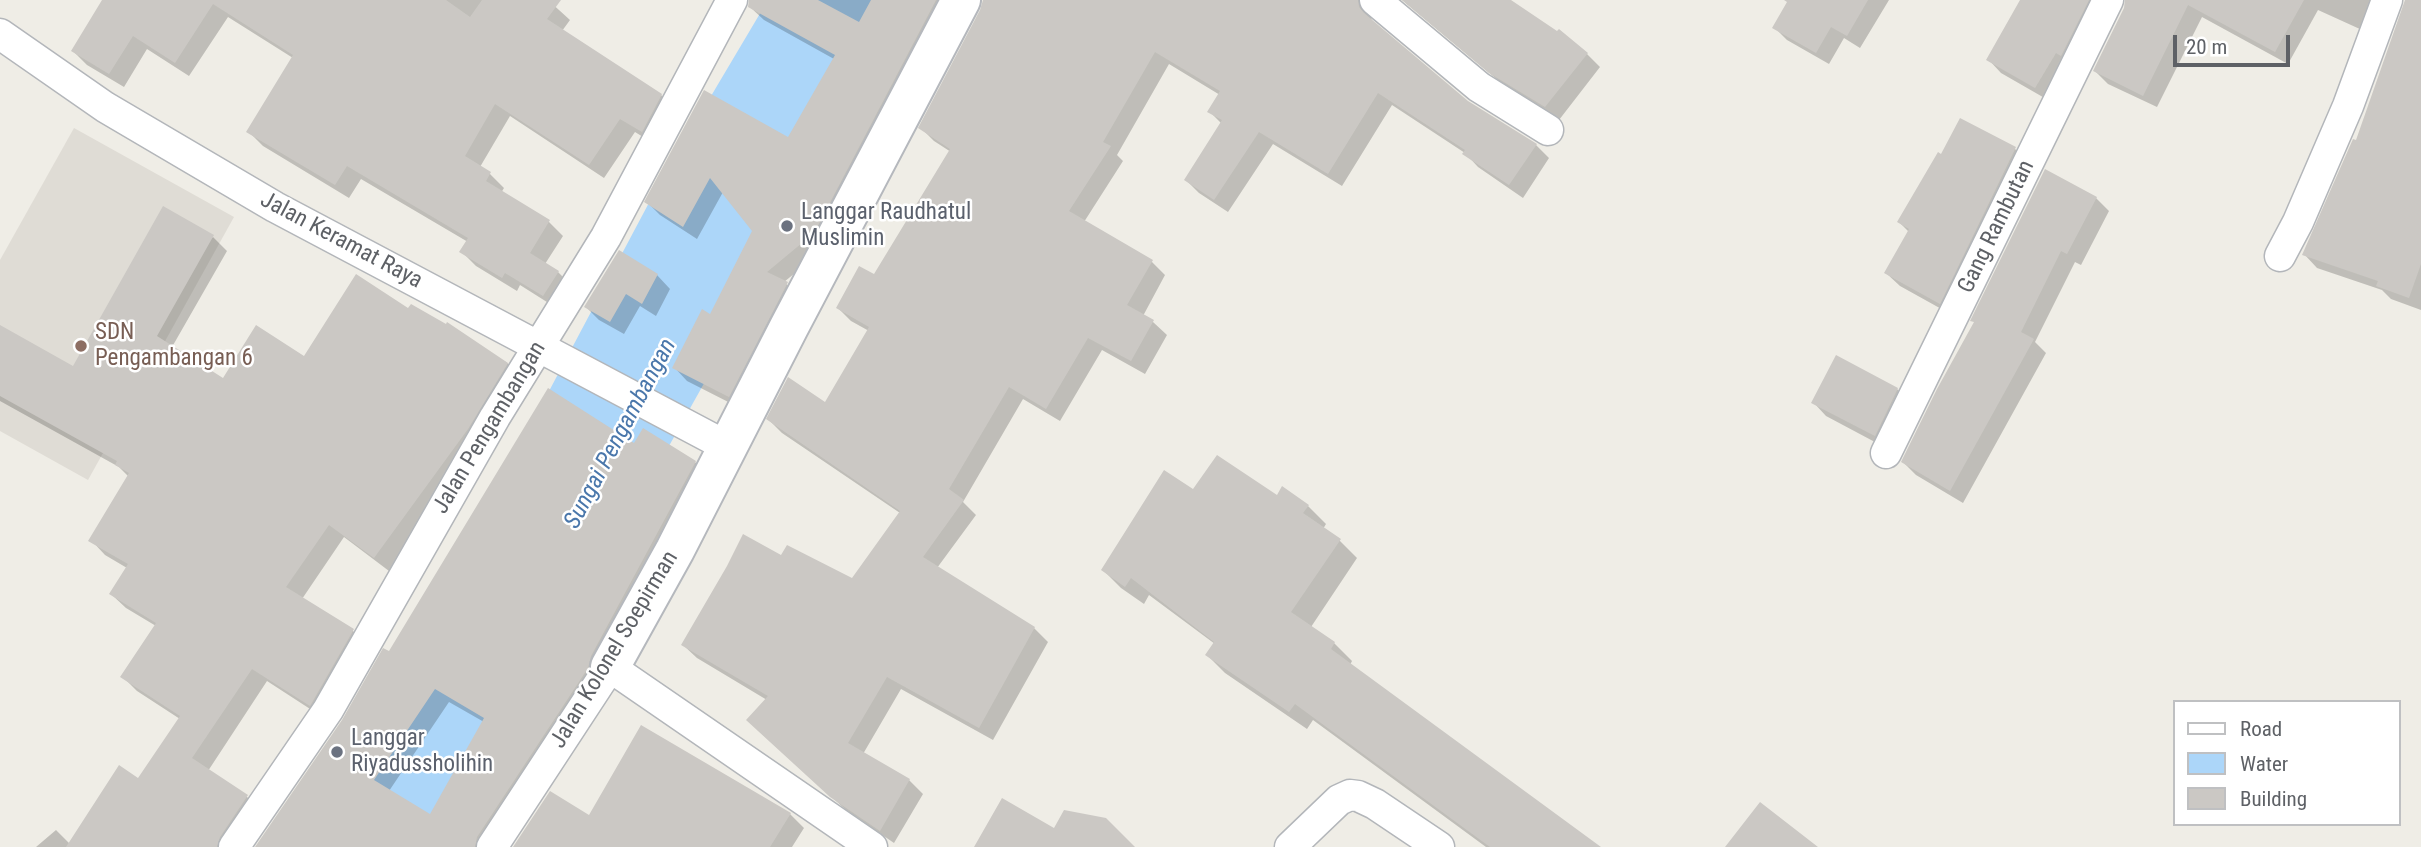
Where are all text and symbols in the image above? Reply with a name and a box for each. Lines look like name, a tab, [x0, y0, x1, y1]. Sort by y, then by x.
scale bar	[2176, 21, 2293, 65]
text: 20 m	[2186, 35, 2227, 59]
street label: Gang Rambutan	[1953, 156, 2041, 298]
street label: Jalan Keramat Raya	[255, 187, 427, 295]
place label: Langgar Raudhatul Muslimin	[801, 199, 971, 253]
marker: Langgar Raudhatul Muslimin	[779, 218, 795, 234]
place label: SDN Pengambangan 6	[95, 319, 253, 373]
water label: Sungai Pengambangan	[559, 334, 683, 534]
street label: Jalan Pengambangan	[428, 337, 552, 519]
marker: SDN Pengambangan 6	[73, 338, 89, 354]
street label: Jalan Kolonel Soepirman	[545, 546, 685, 754]
legend	[2172, 700, 2400, 826]
text: Road	[2240, 717, 2282, 741]
place label: Langgar Riyadussholihin	[351, 725, 493, 779]
marker: Langgar Riyadussholihin	[329, 744, 345, 760]
text: Water	[2240, 752, 2288, 776]
text: Building	[2240, 787, 2307, 811]

